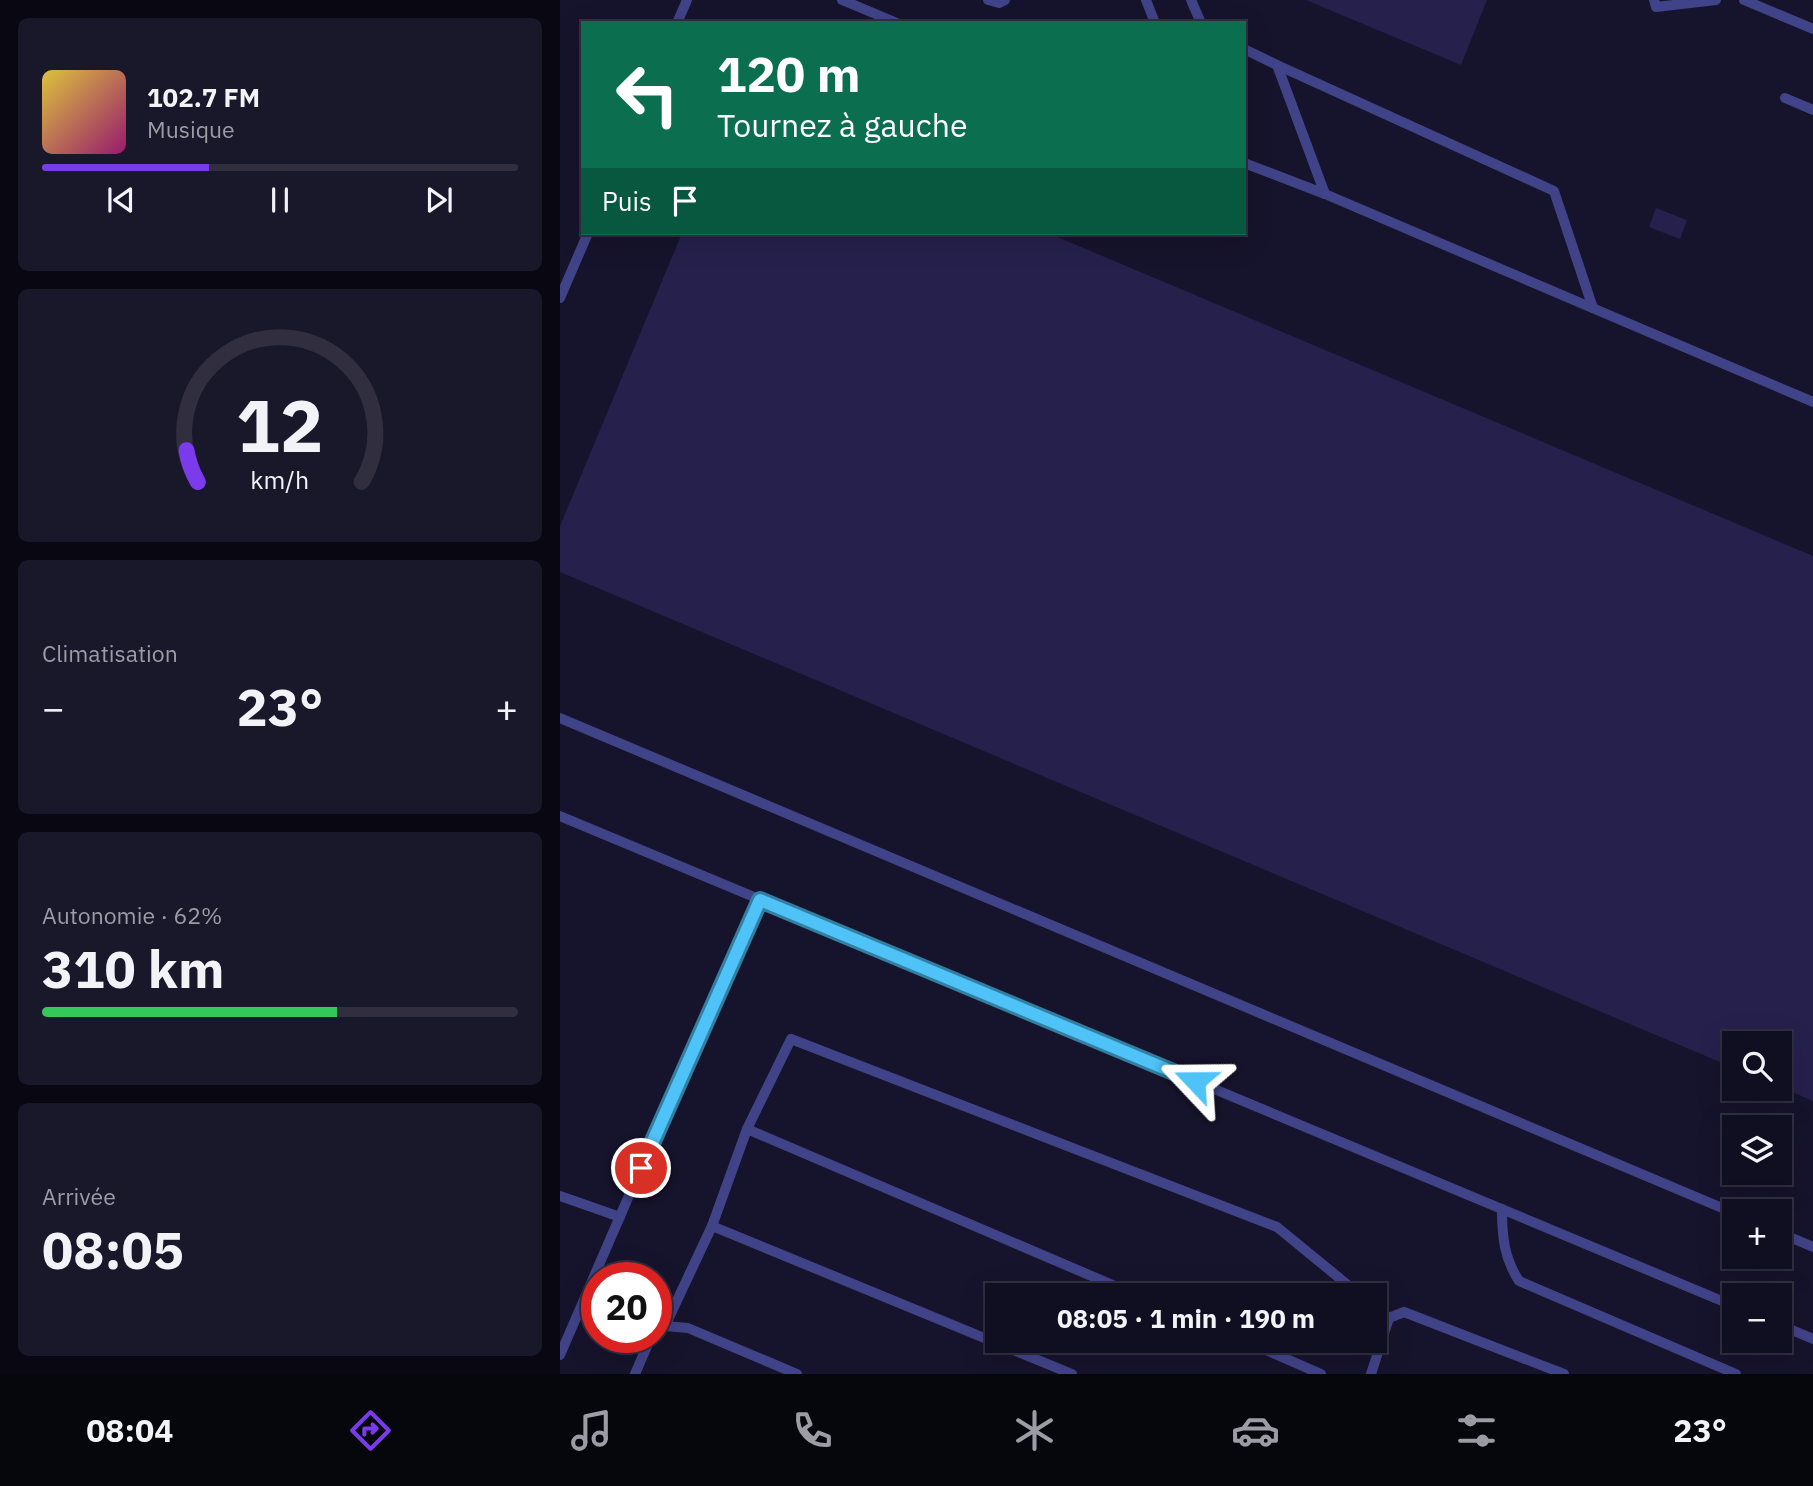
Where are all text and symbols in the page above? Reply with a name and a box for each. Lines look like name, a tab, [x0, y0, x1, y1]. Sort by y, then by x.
text: 120 m	[717, 42, 861, 105]
icon: left	[602, 49, 693, 140]
text: 102.7 FM	[147, 80, 260, 114]
text: Tournez à gauche	[717, 104, 968, 146]
text: Musique	[147, 114, 235, 144]
icon: previous	[102, 181, 140, 219]
icon: pause	[261, 181, 299, 219]
icon: next	[420, 181, 458, 219]
icon: arrive	[666, 182, 704, 220]
text: Puis	[602, 184, 652, 218]
text: 12	[236, 377, 324, 472]
text: km/h	[251, 463, 309, 496]
text: Climatisation	[42, 638, 178, 668]
text: 23°	[237, 673, 323, 740]
text: −	[42, 683, 65, 732]
text: +	[495, 683, 518, 732]
text: Autonomie · 62%	[42, 900, 222, 930]
text: 310 km	[42, 935, 224, 1002]
map controls	[1722, 1031, 1792, 1353]
button: search	[1722, 1031, 1792, 1101]
position arrow	[1158, 1044, 1232, 1118]
button: layers	[1722, 1115, 1792, 1185]
pin	[611, 1138, 671, 1198]
icon: arrive	[622, 1149, 660, 1187]
text: Arrivée	[42, 1181, 116, 1211]
button: +	[1722, 1199, 1792, 1269]
text: 08:05	[42, 1216, 184, 1283]
speed limit sign: 20	[581, 1262, 672, 1353]
button: −	[1722, 1283, 1792, 1353]
text: 08:05 · 1 min · 190 m	[1057, 1301, 1315, 1335]
icon: directions	[346, 1406, 395, 1455]
icon: music	[567, 1406, 616, 1455]
icon: phone	[788, 1406, 837, 1455]
icon: climate	[1010, 1406, 1059, 1455]
icon: car	[1231, 1406, 1280, 1455]
icon: filters	[1452, 1406, 1501, 1455]
text: 08:04	[86, 1409, 174, 1451]
text: 23°	[1673, 1409, 1727, 1451]

